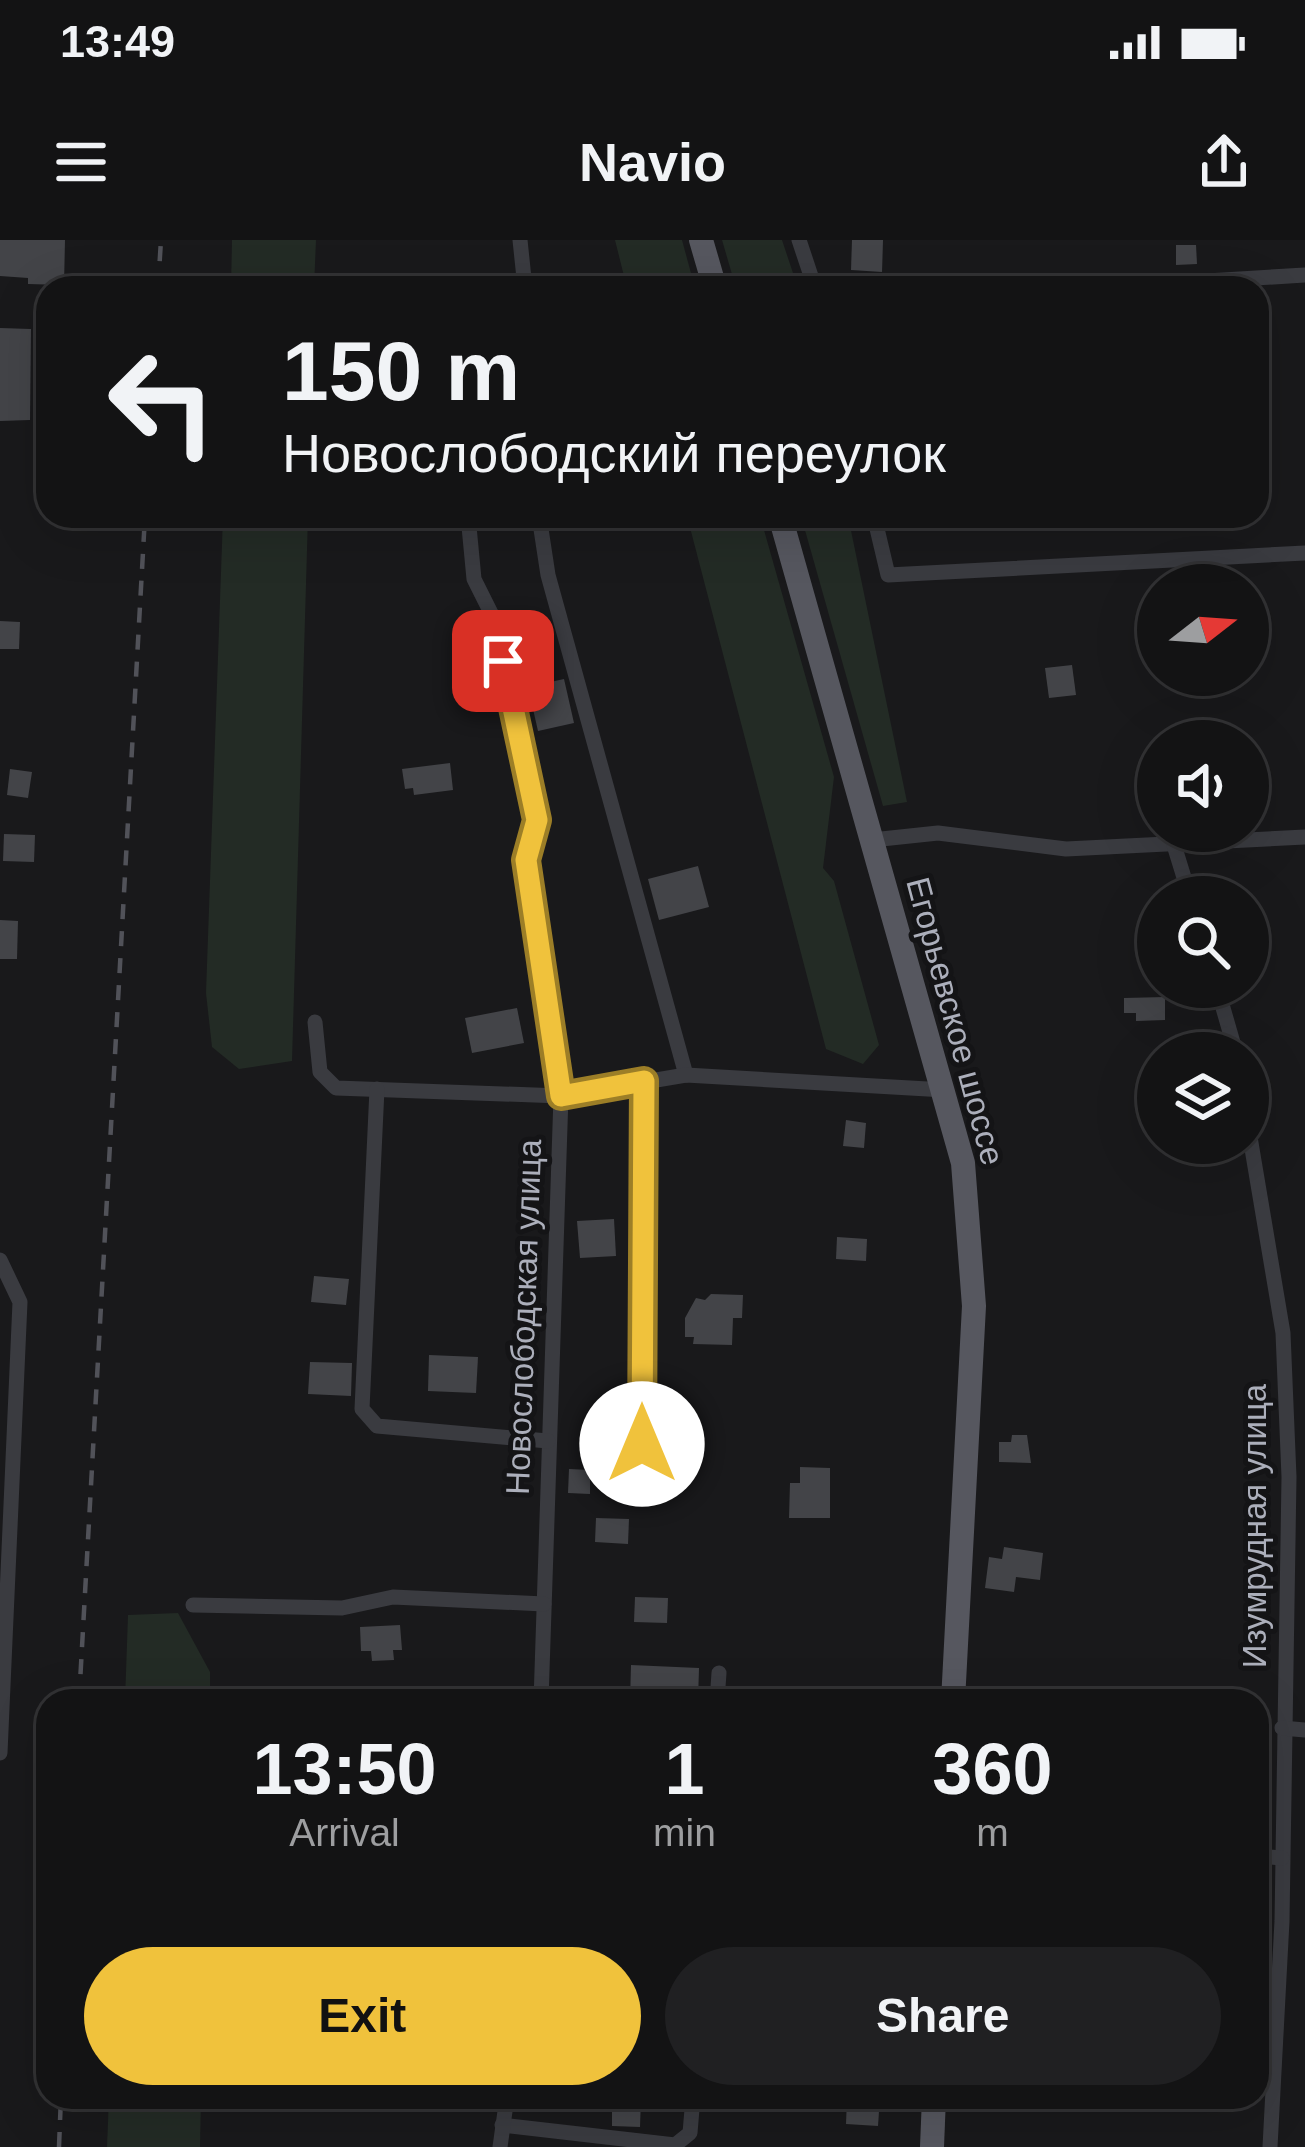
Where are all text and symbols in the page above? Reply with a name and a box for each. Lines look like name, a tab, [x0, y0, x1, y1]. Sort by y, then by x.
text: 13:49	[60, 16, 175, 67]
icon: menu	[48, 129, 114, 195]
icon: share	[1191, 129, 1257, 195]
text: Navio	[579, 132, 726, 192]
icon: left	[84, 324, 240, 480]
text: 150 m	[282, 324, 520, 418]
text: Новослободский переулок	[282, 423, 946, 483]
north arrow	[1137, 564, 1269, 696]
map controls	[1137, 564, 1269, 1164]
pin	[452, 610, 554, 712]
icon: arrive	[470, 628, 536, 694]
button: sound	[1137, 720, 1269, 852]
street label: Егорьевское шоссе	[899, 873, 1012, 1169]
button: search	[1137, 876, 1269, 1008]
button: layers	[1137, 1032, 1269, 1164]
street label: Новослободская улица	[499, 1138, 548, 1495]
position arrow	[579, 1381, 705, 1507]
street label: Изумрудная улица	[1236, 1383, 1273, 1668]
text: 13:50	[252, 1729, 437, 1809]
text: 1	[664, 1729, 705, 1809]
text: 360	[932, 1729, 1053, 1809]
text: Arrival	[289, 1811, 400, 1854]
text: min	[653, 1811, 716, 1854]
text: m	[976, 1811, 1009, 1854]
button: Exit	[84, 1947, 641, 2085]
button: Share	[665, 1947, 1221, 2085]

